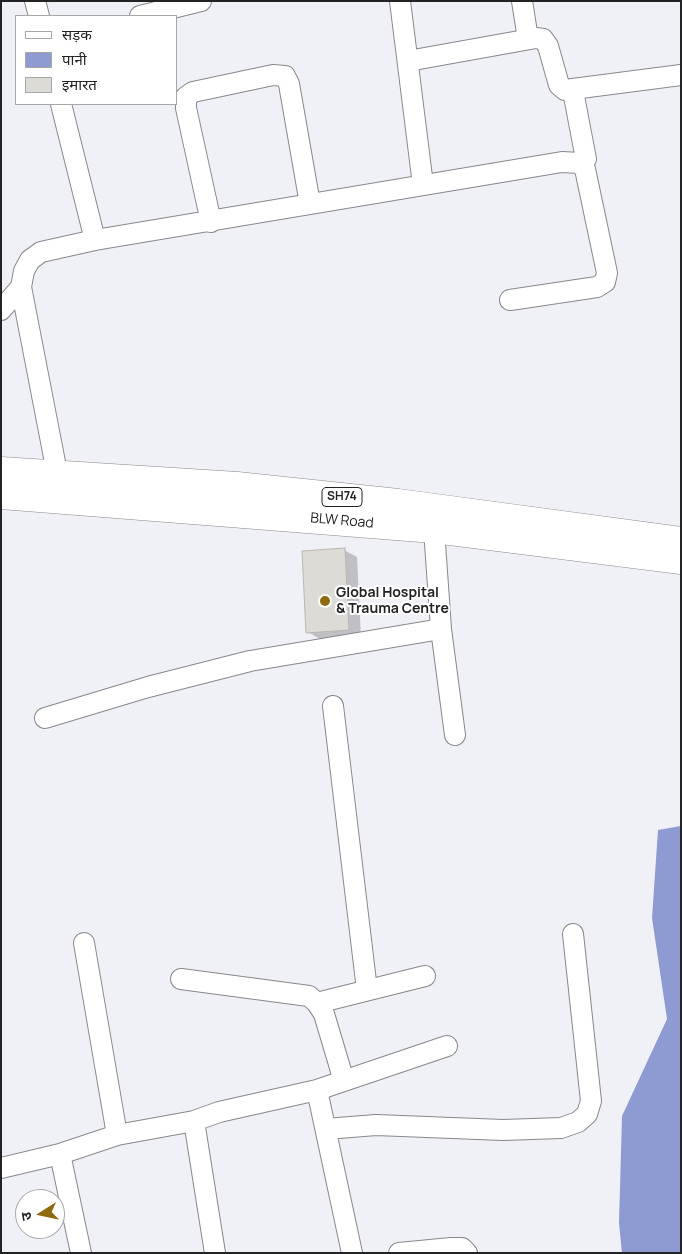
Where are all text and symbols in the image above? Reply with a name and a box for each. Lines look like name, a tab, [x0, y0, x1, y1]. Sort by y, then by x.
legend	[15, 15, 178, 105]
text: सड़क	[62, 24, 92, 45]
text: पानी	[62, 49, 87, 70]
text: इमारत	[62, 74, 97, 95]
road number: SH74	[322, 488, 362, 507]
street label: BLW Road	[310, 510, 374, 532]
place label: Global Hospital & Trauma Centre	[336, 585, 449, 618]
marker: Global Hospital & Trauma Centre	[318, 594, 332, 608]
north arrow	[15, 1189, 65, 1239]
text: उ	[16, 1211, 36, 1222]

